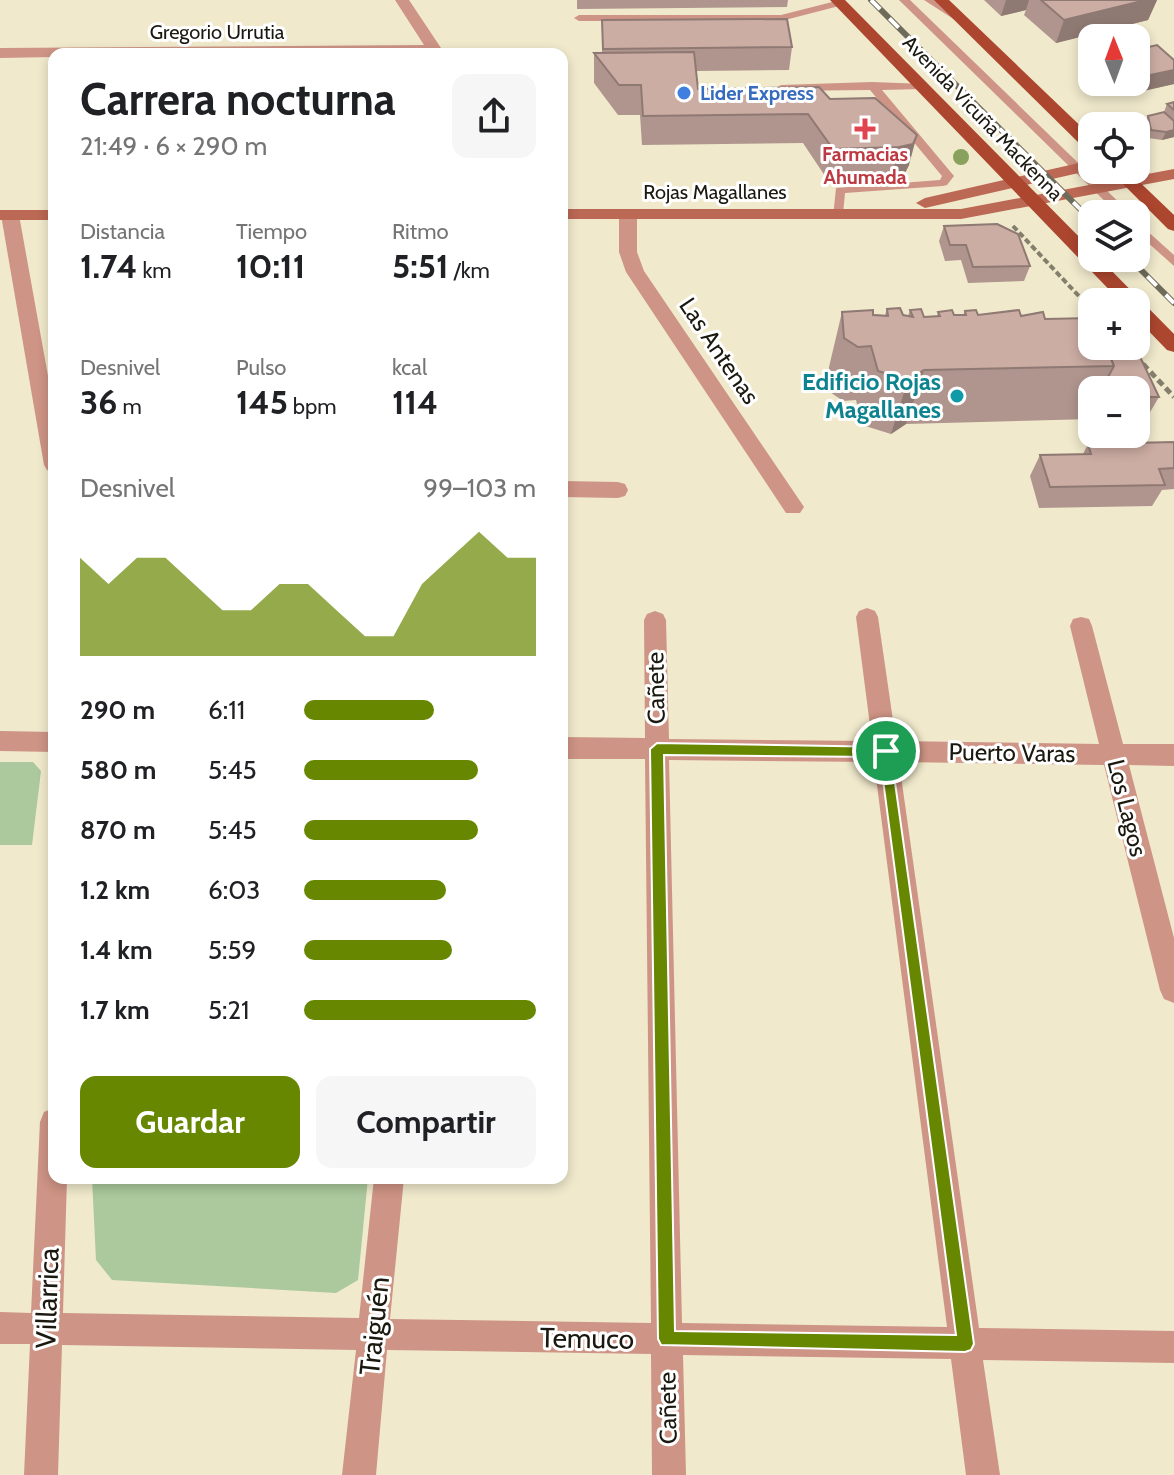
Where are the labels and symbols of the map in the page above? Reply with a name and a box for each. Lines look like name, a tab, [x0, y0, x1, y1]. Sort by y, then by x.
street label: Gregorio Urrutia	[150, 20, 285, 44]
north arrow	[1078, 24, 1150, 96]
street label: Avenida Vicuña Mackenna	[898, 31, 1068, 206]
place label: Lider Express	[700, 81, 814, 105]
marker: Lider Express	[675, 84, 693, 102]
marker: Farmacias Ahumada	[856, 120, 874, 138]
place label: Farmacias Ahumada	[822, 142, 908, 189]
street label: Rojas Magallanes	[643, 180, 787, 204]
street label: Las Antenas	[673, 292, 766, 409]
place label: Edificio Rojas Magallanes	[802, 367, 941, 424]
marker: Edificio Rojas Magallanes	[948, 387, 966, 405]
street label: Cañete	[640, 652, 671, 724]
pin	[852, 717, 920, 785]
street label: Puerto Varas	[948, 737, 1076, 768]
street label: Los Lagos	[1101, 756, 1154, 859]
street label: Villarrica	[28, 1247, 66, 1349]
street label: Traiguén	[352, 1275, 396, 1377]
street label: Temuco	[540, 1320, 634, 1356]
street label: Cañete	[652, 1372, 683, 1444]

